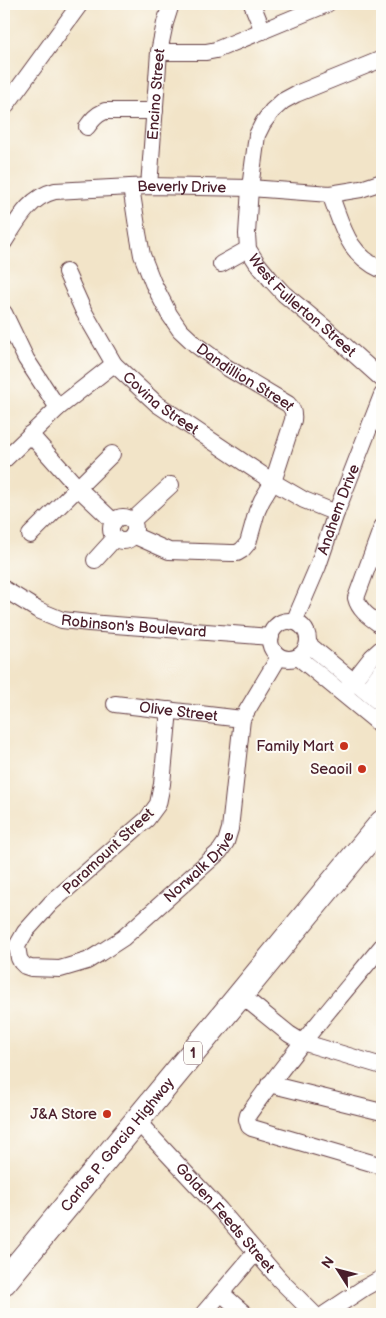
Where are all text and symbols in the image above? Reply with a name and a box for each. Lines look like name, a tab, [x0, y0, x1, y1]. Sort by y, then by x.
street label: Encino Street	[143, 46, 170, 141]
street label: Beverly Drive	[137, 177, 226, 198]
street label: West Fullerton Street	[244, 250, 360, 361]
street label: Dandillion Street	[192, 339, 299, 415]
street label: Covina Street	[118, 368, 202, 439]
street label: Anahem Drive	[314, 462, 364, 557]
street label: Robinson's Boulevard	[60, 611, 207, 642]
street label: Olive Street	[138, 698, 219, 726]
place label: Family Mart	[256, 737, 334, 756]
marker: Family Mart	[338, 740, 350, 752]
place label: Seaoil	[310, 760, 352, 779]
marker: Seaoil	[356, 763, 368, 775]
street label: Paramount Street	[59, 804, 158, 899]
street label: Norwalk Drive	[160, 829, 239, 907]
road number: 1	[184, 1042, 202, 1064]
street label: Carlos P. Garcia Highway	[57, 1074, 178, 1216]
place label: J&A Store	[30, 1105, 97, 1124]
marker: J&A Store	[101, 1108, 113, 1120]
street label: Golden Feeds Street	[171, 1159, 279, 1277]
north arrow	[314, 1246, 364, 1296]
text: N	[318, 1253, 338, 1272]

